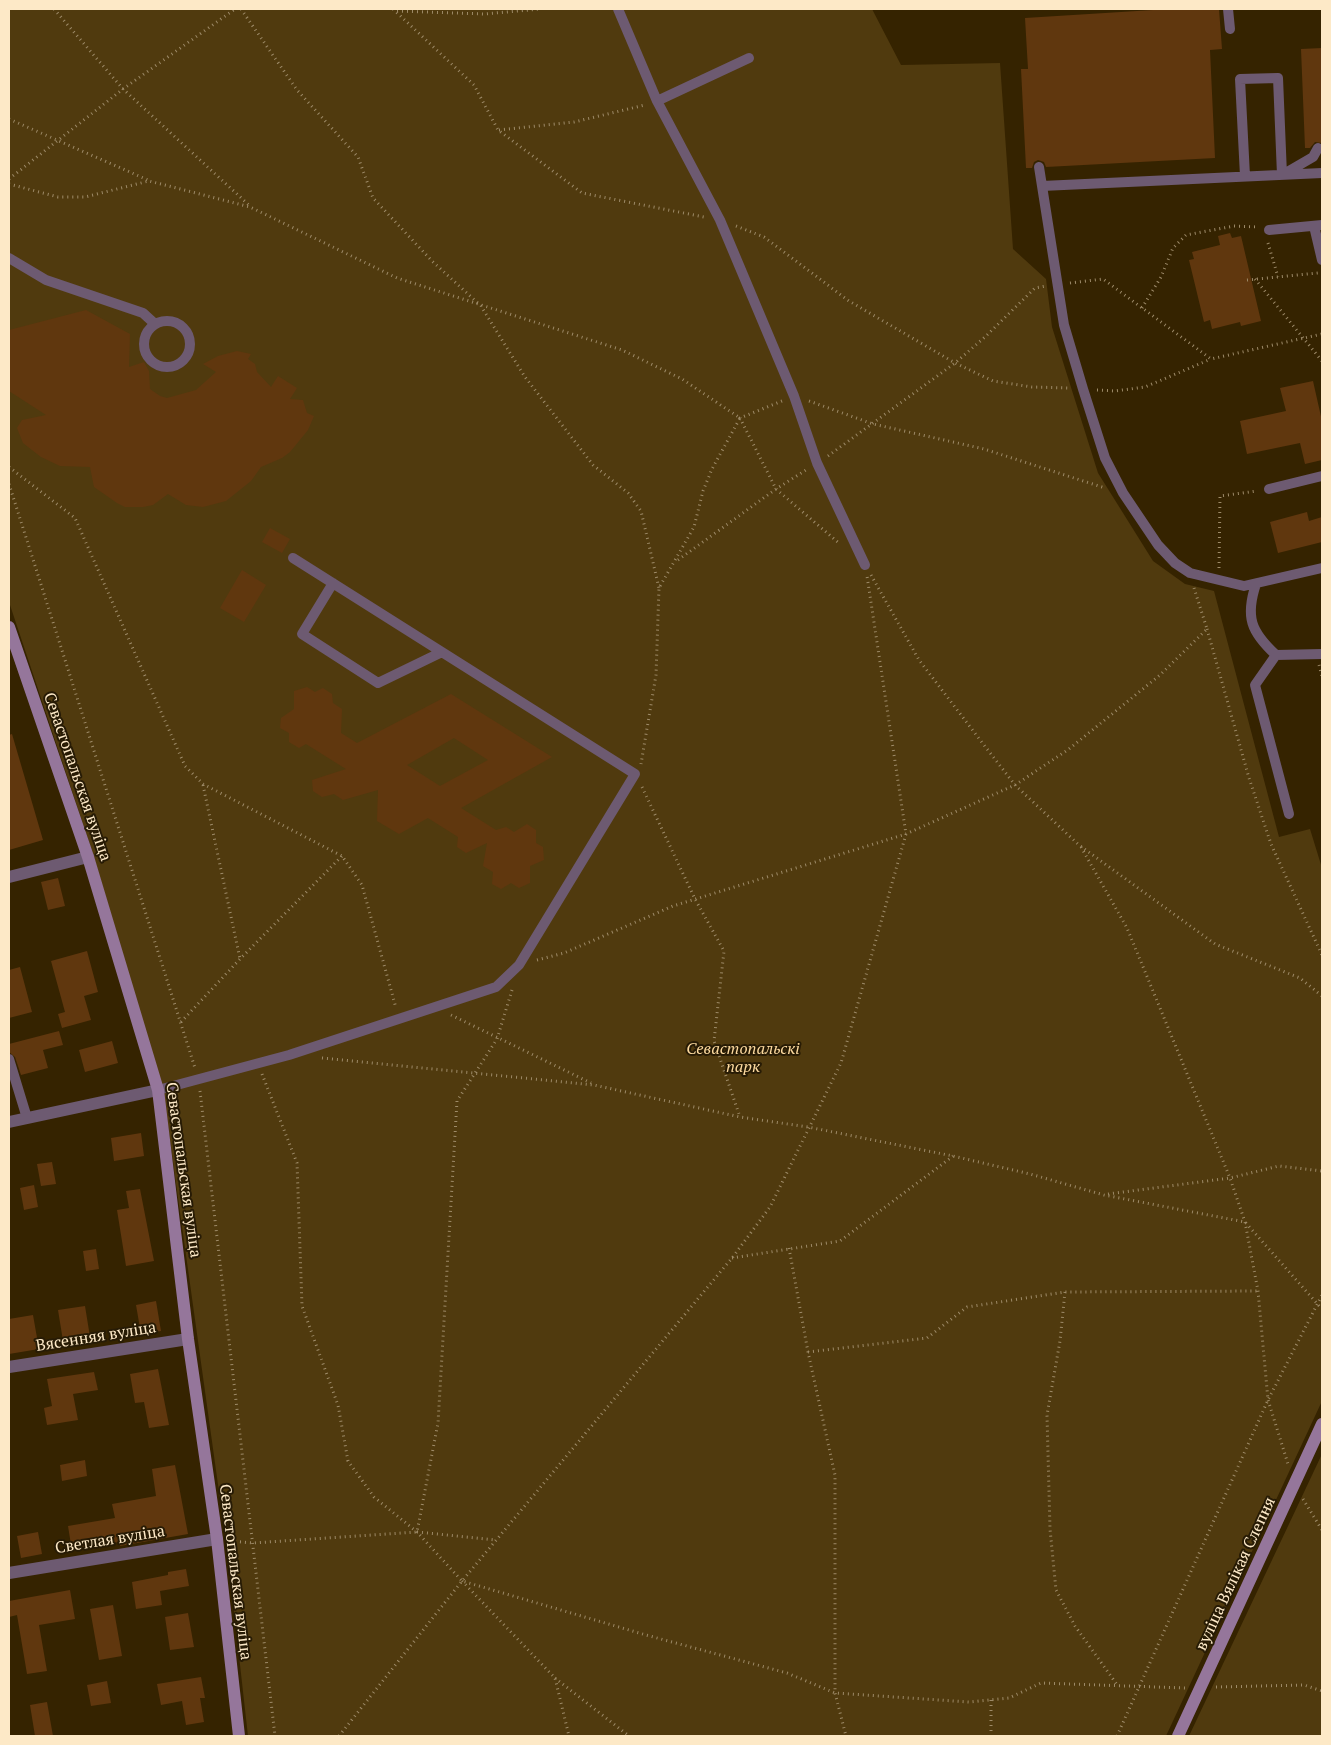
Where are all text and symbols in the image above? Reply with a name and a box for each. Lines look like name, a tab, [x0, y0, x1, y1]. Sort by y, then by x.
street label: Севастопальская вуліца	[39, 690, 115, 864]
park label: Севастопальскі парк	[686, 1039, 800, 1077]
street label: Севастопальская вуліца	[161, 1081, 205, 1259]
street label: Вясенняя вуліца	[34, 1318, 158, 1356]
street label: Севастопальская вуліца	[215, 1483, 255, 1661]
street label: вуліца Вялікая Слепня	[1192, 1494, 1280, 1654]
street label: Светлая вуліца	[54, 1522, 166, 1558]

